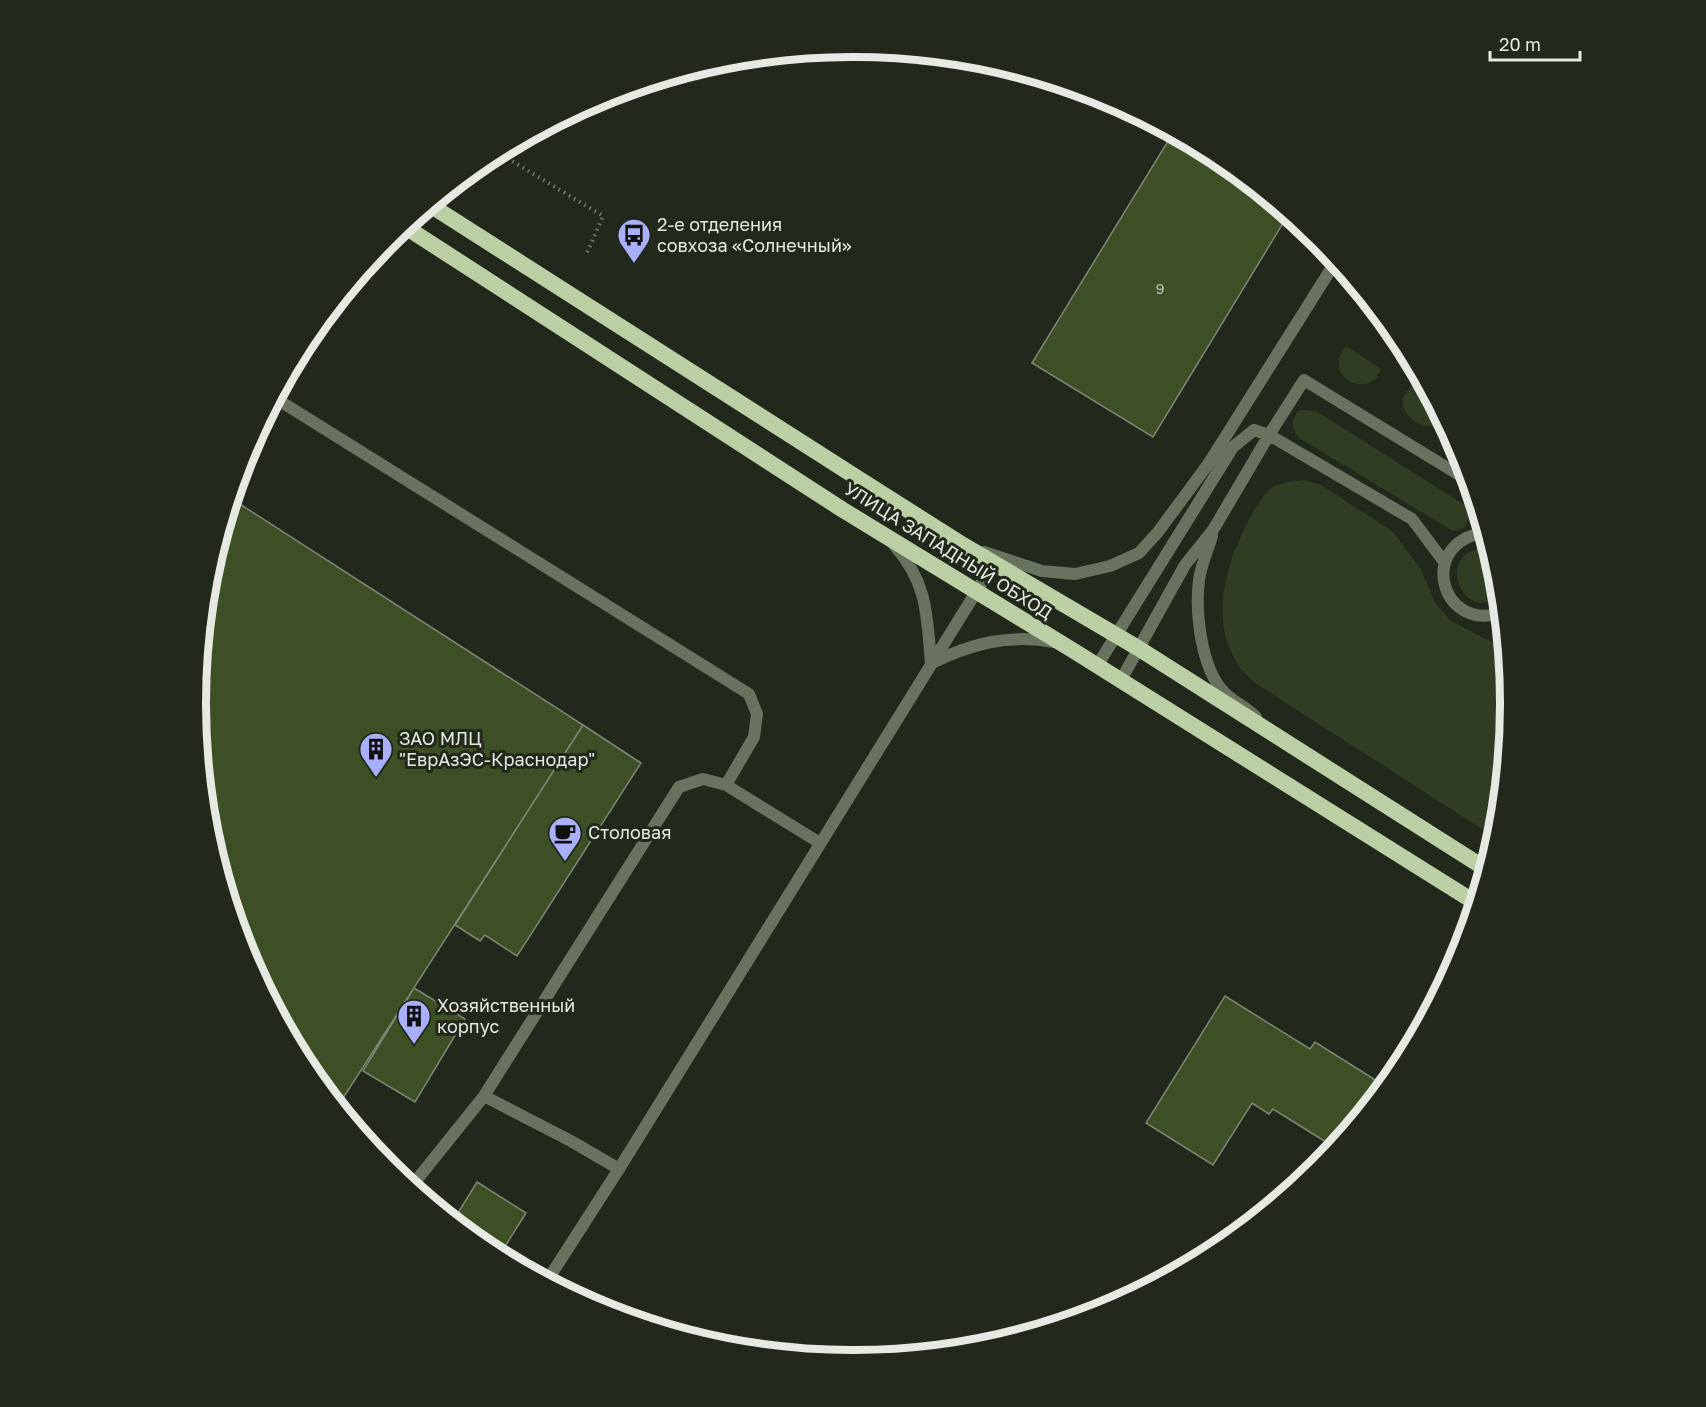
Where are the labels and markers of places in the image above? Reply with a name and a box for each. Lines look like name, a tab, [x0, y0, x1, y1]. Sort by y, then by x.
place label: 2-е отделения совхоза «Солнечный»	[657, 213, 852, 256]
bus stop icon: 2-е отделения совхоза «Солнечный»	[616, 217, 652, 264]
place label: ЗАО МЛЦ "ЕврАзЭС-Краснодар"	[399, 727, 595, 770]
building icon: ЗАО МЛЦ "ЕврАзЭС-Краснодар"	[358, 731, 394, 778]
cafe icon: Столовая	[547, 815, 583, 862]
place label: Столовая	[588, 821, 671, 843]
place label: Хозяйственный корпус	[437, 994, 575, 1037]
building icon: Хозяйственный корпус	[396, 998, 432, 1045]

